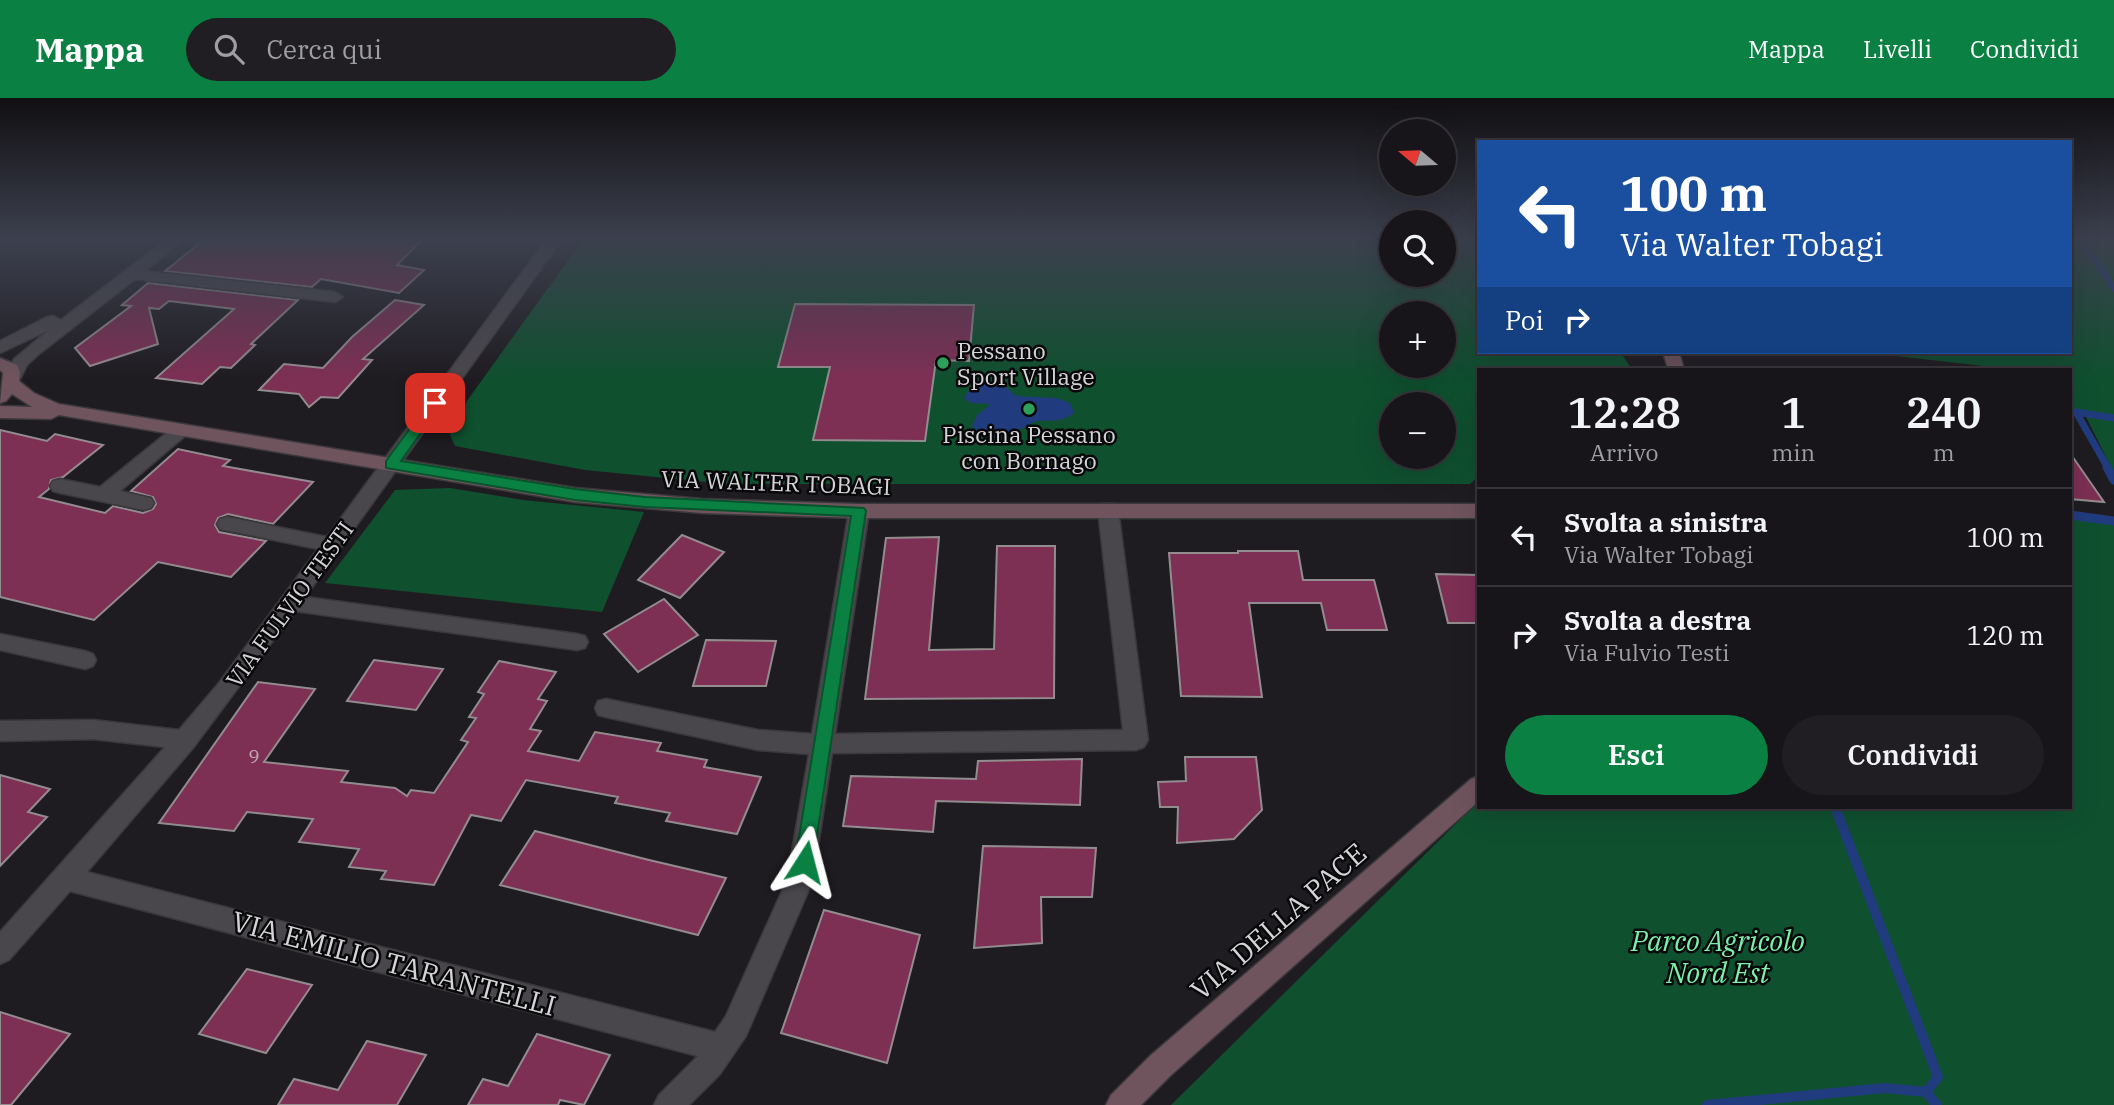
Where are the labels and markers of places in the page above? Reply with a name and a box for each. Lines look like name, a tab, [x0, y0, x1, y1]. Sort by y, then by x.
place label: Pessano Sport Village	[957, 335, 1095, 391]
marker: Pessano Sport Village	[935, 355, 951, 371]
pin	[405, 373, 465, 433]
marker: Piscina Pessano con Bornago	[1021, 401, 1037, 417]
place label: Piscina Pessano con Bornago	[942, 419, 1116, 475]

